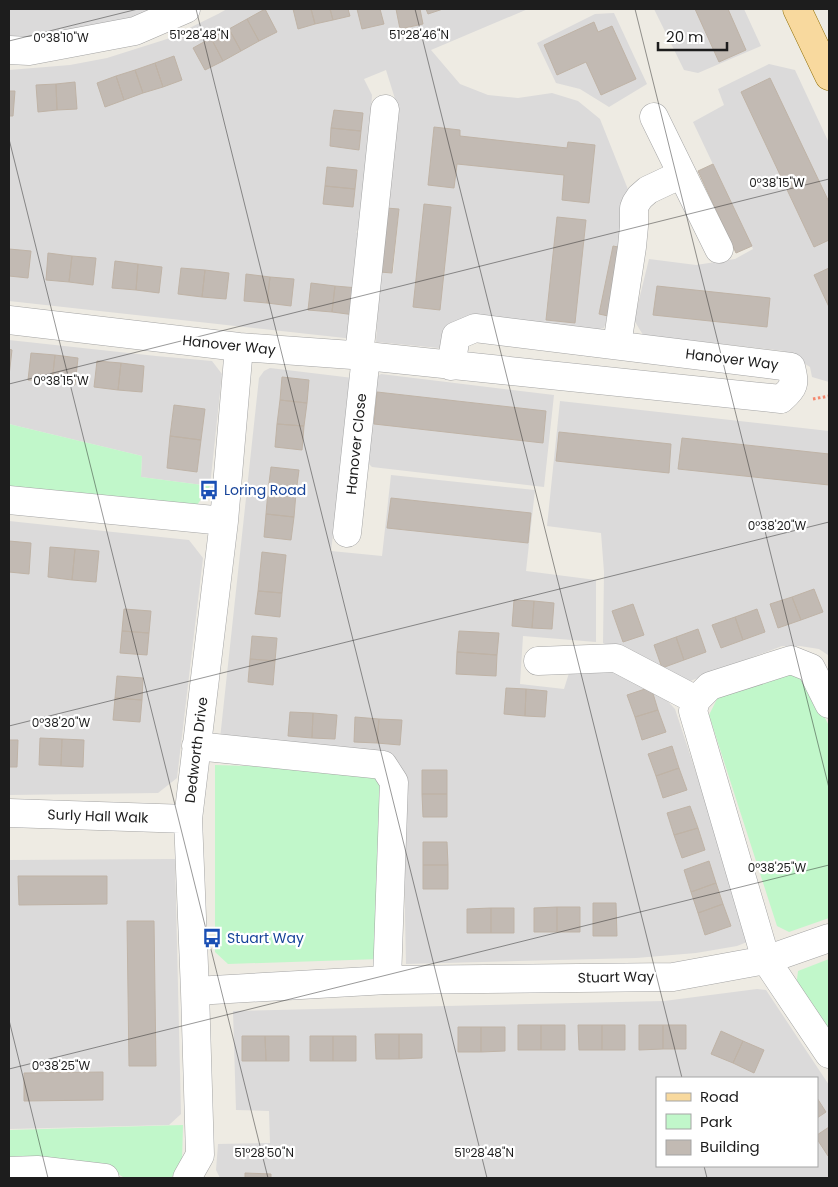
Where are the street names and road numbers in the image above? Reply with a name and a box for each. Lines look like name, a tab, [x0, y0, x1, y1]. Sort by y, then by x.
street label: Hanover Way	[181, 330, 277, 360]
street label: Hanover Way	[684, 343, 780, 375]
street label: Hanover Close	[341, 392, 371, 496]
street label: Dedworth Drive	[180, 696, 212, 804]
street label: Surly Hall Walk	[47, 804, 150, 828]
street label: Stuart Way	[577, 966, 655, 988]

